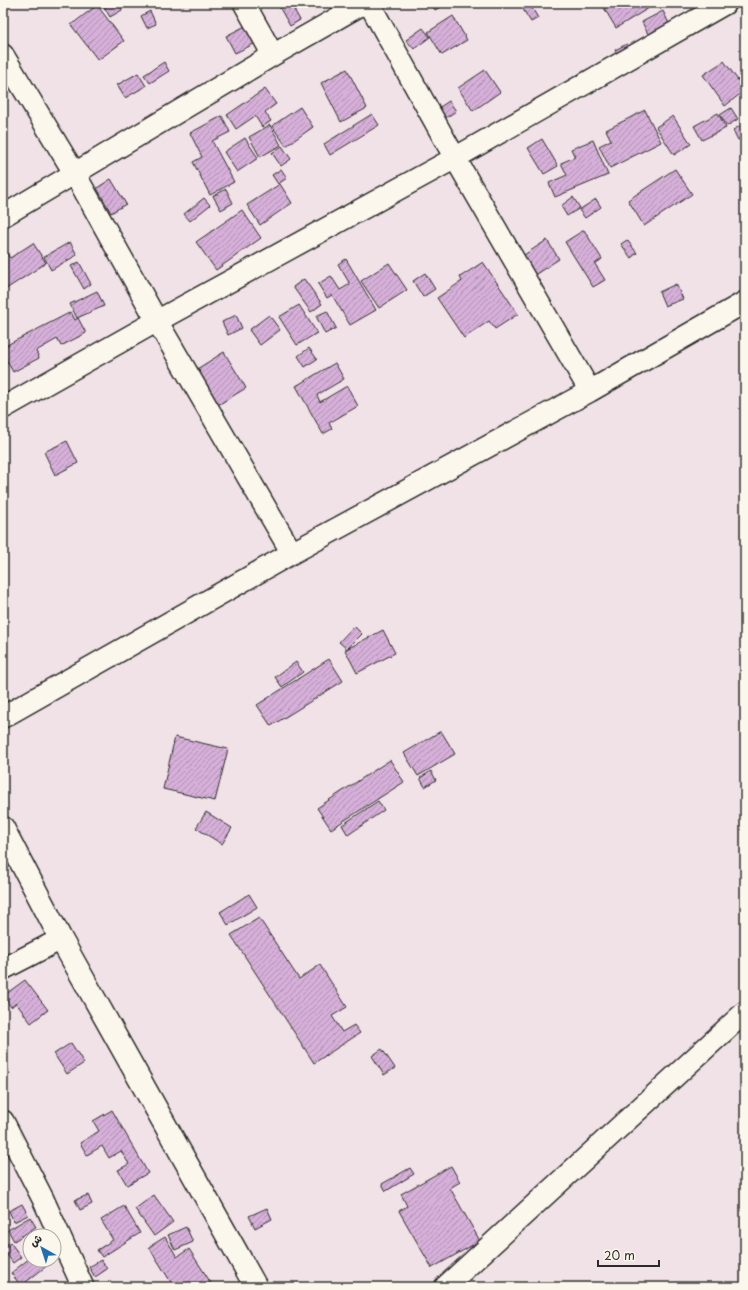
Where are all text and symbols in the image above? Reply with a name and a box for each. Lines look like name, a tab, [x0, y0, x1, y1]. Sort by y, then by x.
north arrow	[22, 1228, 62, 1268]
text: ش	[25, 1229, 45, 1250]
scale bar	[598, 1242, 659, 1268]
text: 20 m	[604, 1246, 635, 1264]

